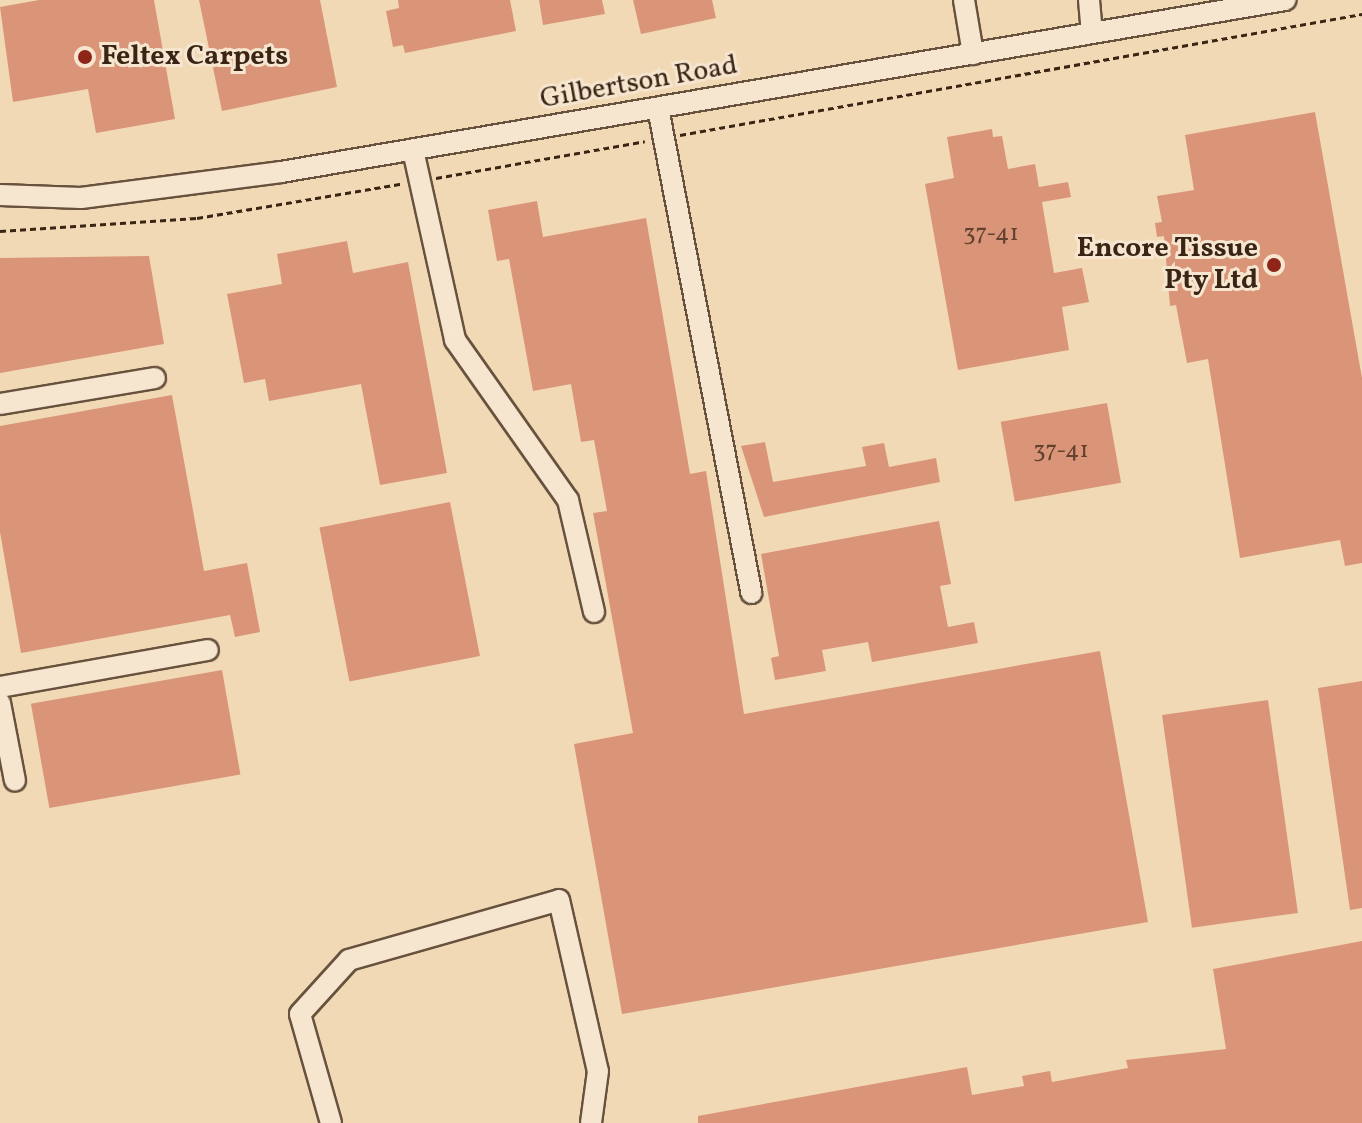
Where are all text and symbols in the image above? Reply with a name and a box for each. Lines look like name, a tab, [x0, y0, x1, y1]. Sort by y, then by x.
place label: Feltex Carpets	[101, 40, 288, 74]
marker: Feltex Carpets	[76, 48, 94, 66]
street label: Gilbertson Road	[538, 49, 740, 117]
house number: 37-41	[963, 221, 1019, 249]
place label: Encore Tissue Pty Ltd	[1076, 232, 1258, 298]
marker: Encore Tissue Pty Ltd	[1265, 256, 1283, 274]
house number: 37-41	[1033, 438, 1089, 466]

